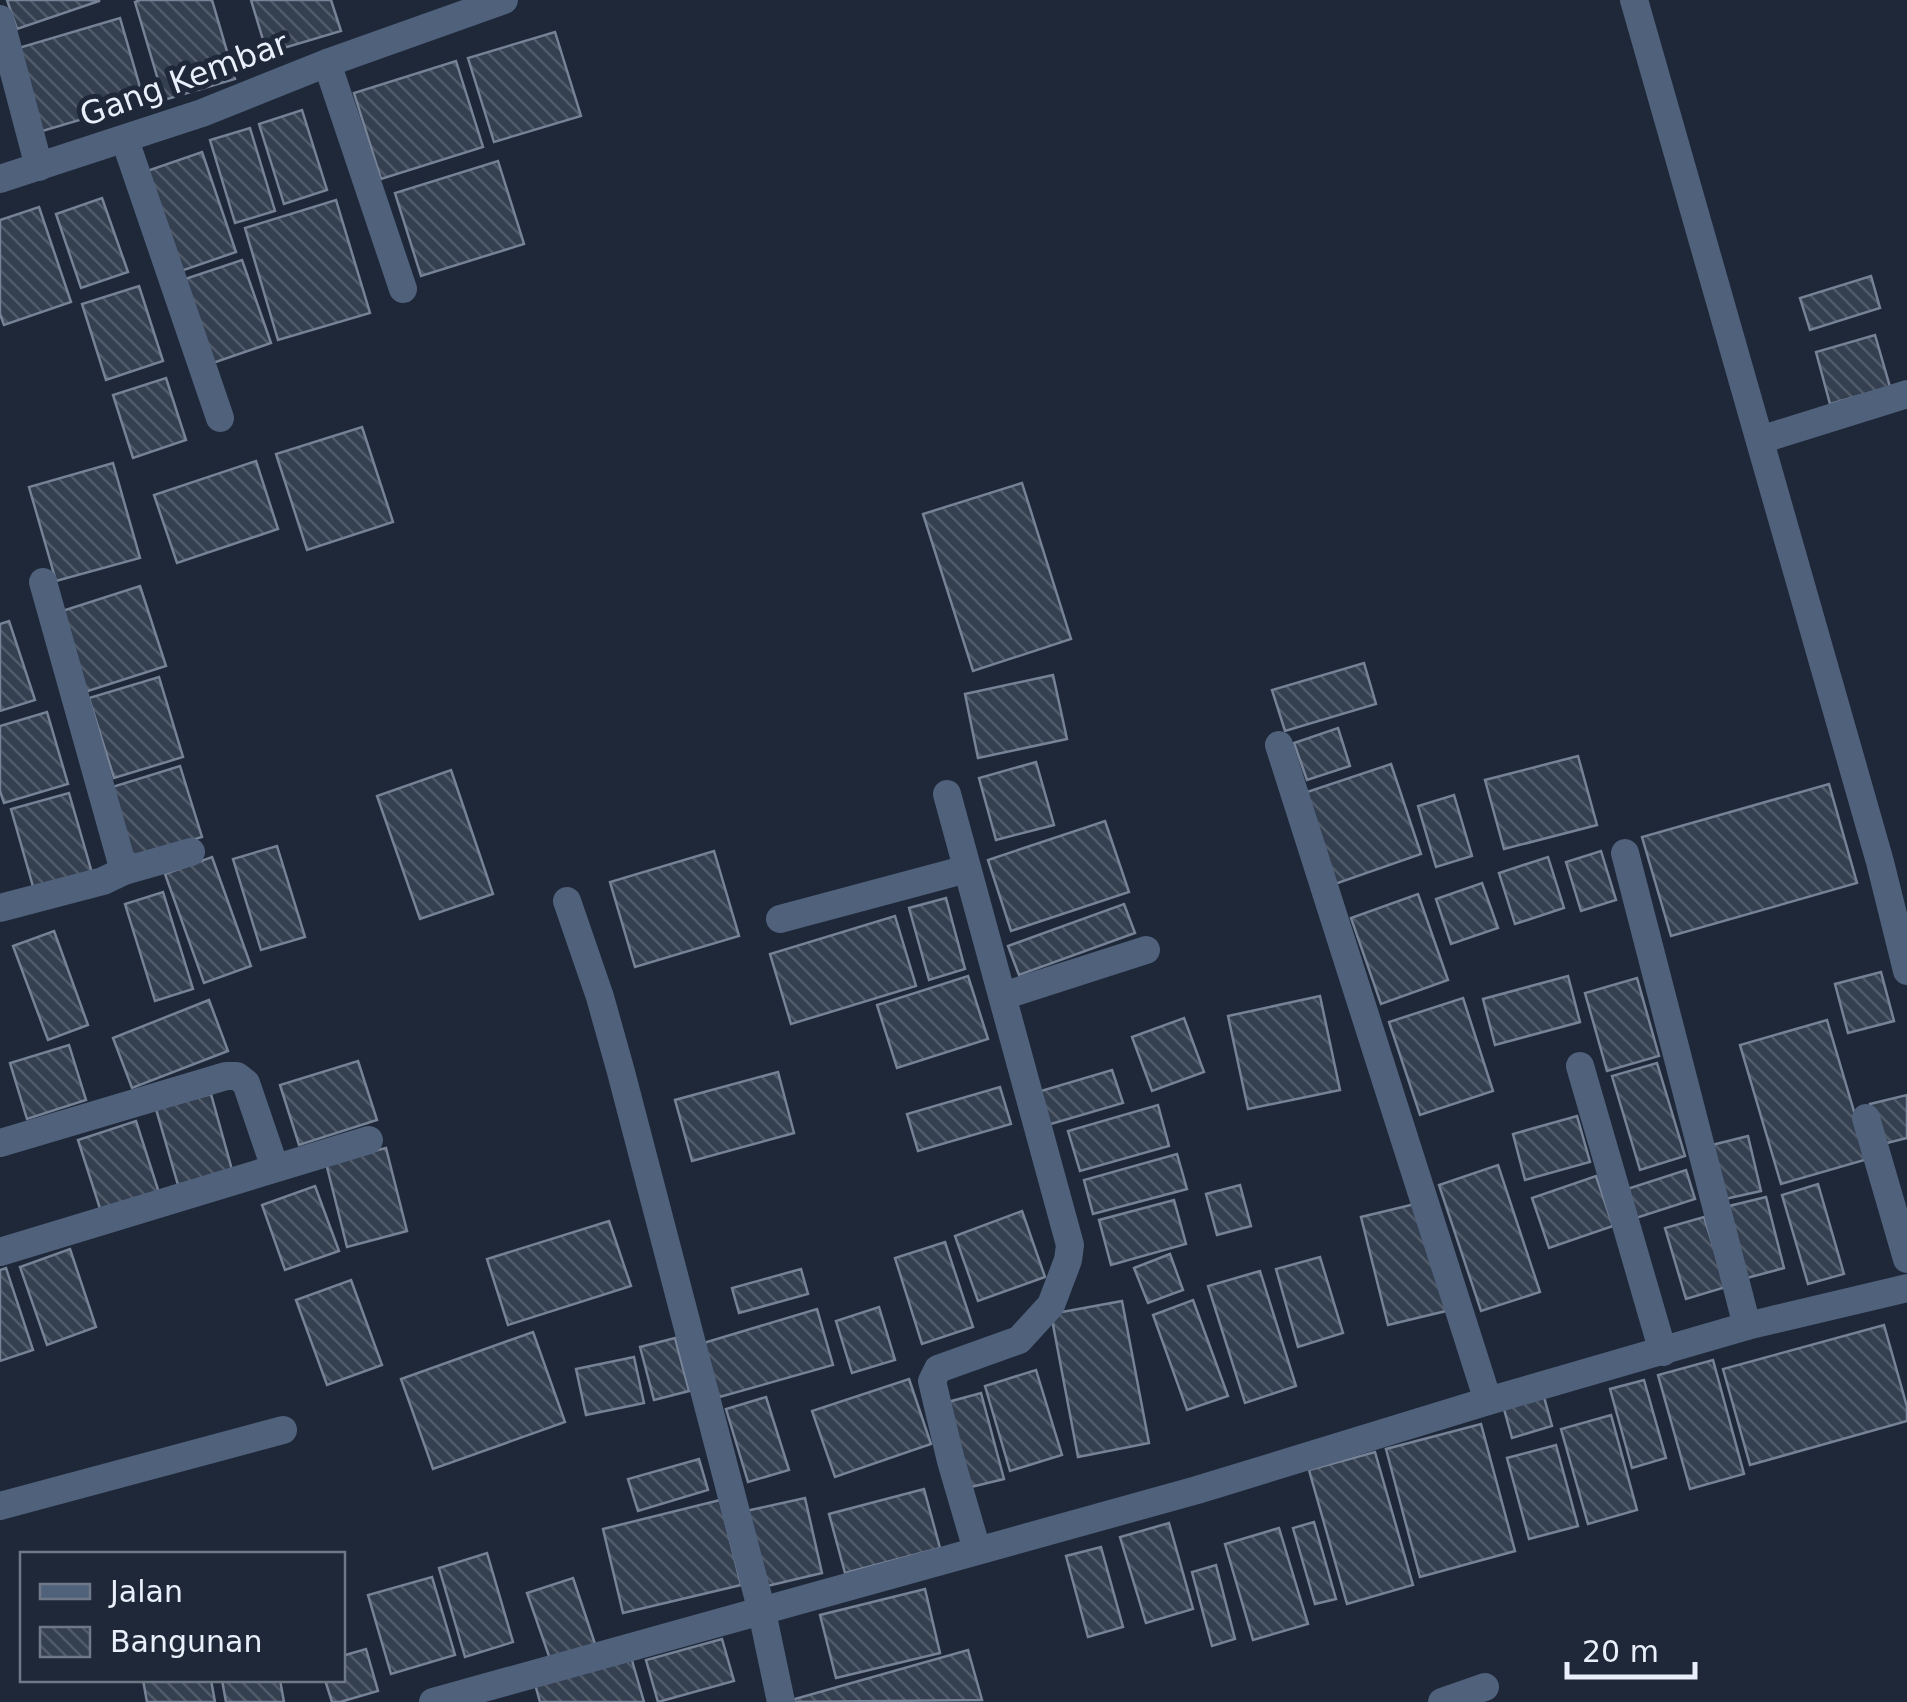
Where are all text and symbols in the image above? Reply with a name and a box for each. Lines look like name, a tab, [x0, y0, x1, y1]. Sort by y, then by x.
street label: Gang Kembar	[75, 23, 294, 134]
legend	[20, 1552, 345, 1682]
text: Jalan	[108, 1574, 183, 1609]
scale bar	[1567, 1617, 1694, 1679]
text: Bangunan	[110, 1624, 262, 1659]
text: 20 m	[1582, 1634, 1659, 1669]

